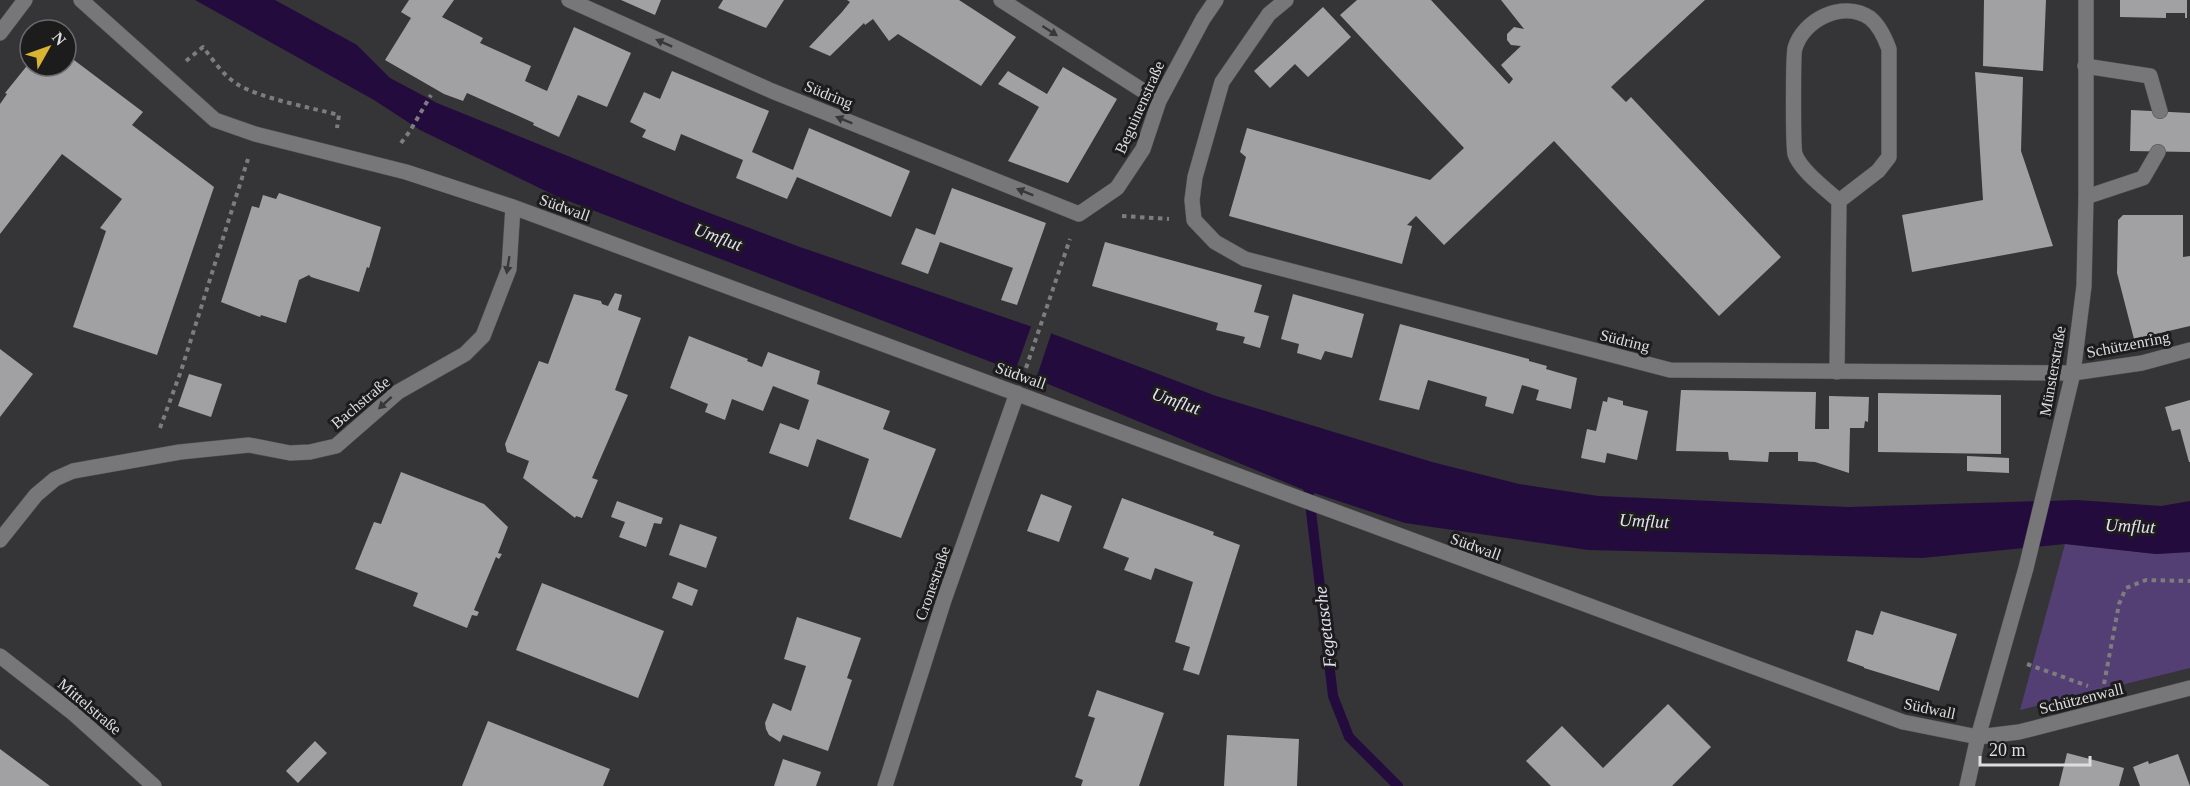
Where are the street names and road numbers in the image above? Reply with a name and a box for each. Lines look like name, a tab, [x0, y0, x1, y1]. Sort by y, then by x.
street label: Beguinenstraße	[1111, 58, 1168, 157]
street label: Südring	[802, 77, 855, 113]
street label: Südwall	[537, 191, 593, 225]
street label: Münsterstraße	[2036, 325, 2069, 418]
street label: Südring	[1598, 326, 1652, 356]
street label: Schützenring	[2085, 328, 2171, 362]
street label: Südwall	[993, 359, 1049, 393]
street label: Bachstraße	[328, 373, 393, 432]
street label: Südwall	[1448, 530, 1504, 564]
street label: Cronestraße	[912, 544, 953, 622]
street label: Mittelstraße	[55, 675, 125, 738]
street label: Schützenwall	[2037, 680, 2126, 717]
street label: Südwall	[1902, 695, 1958, 722]

